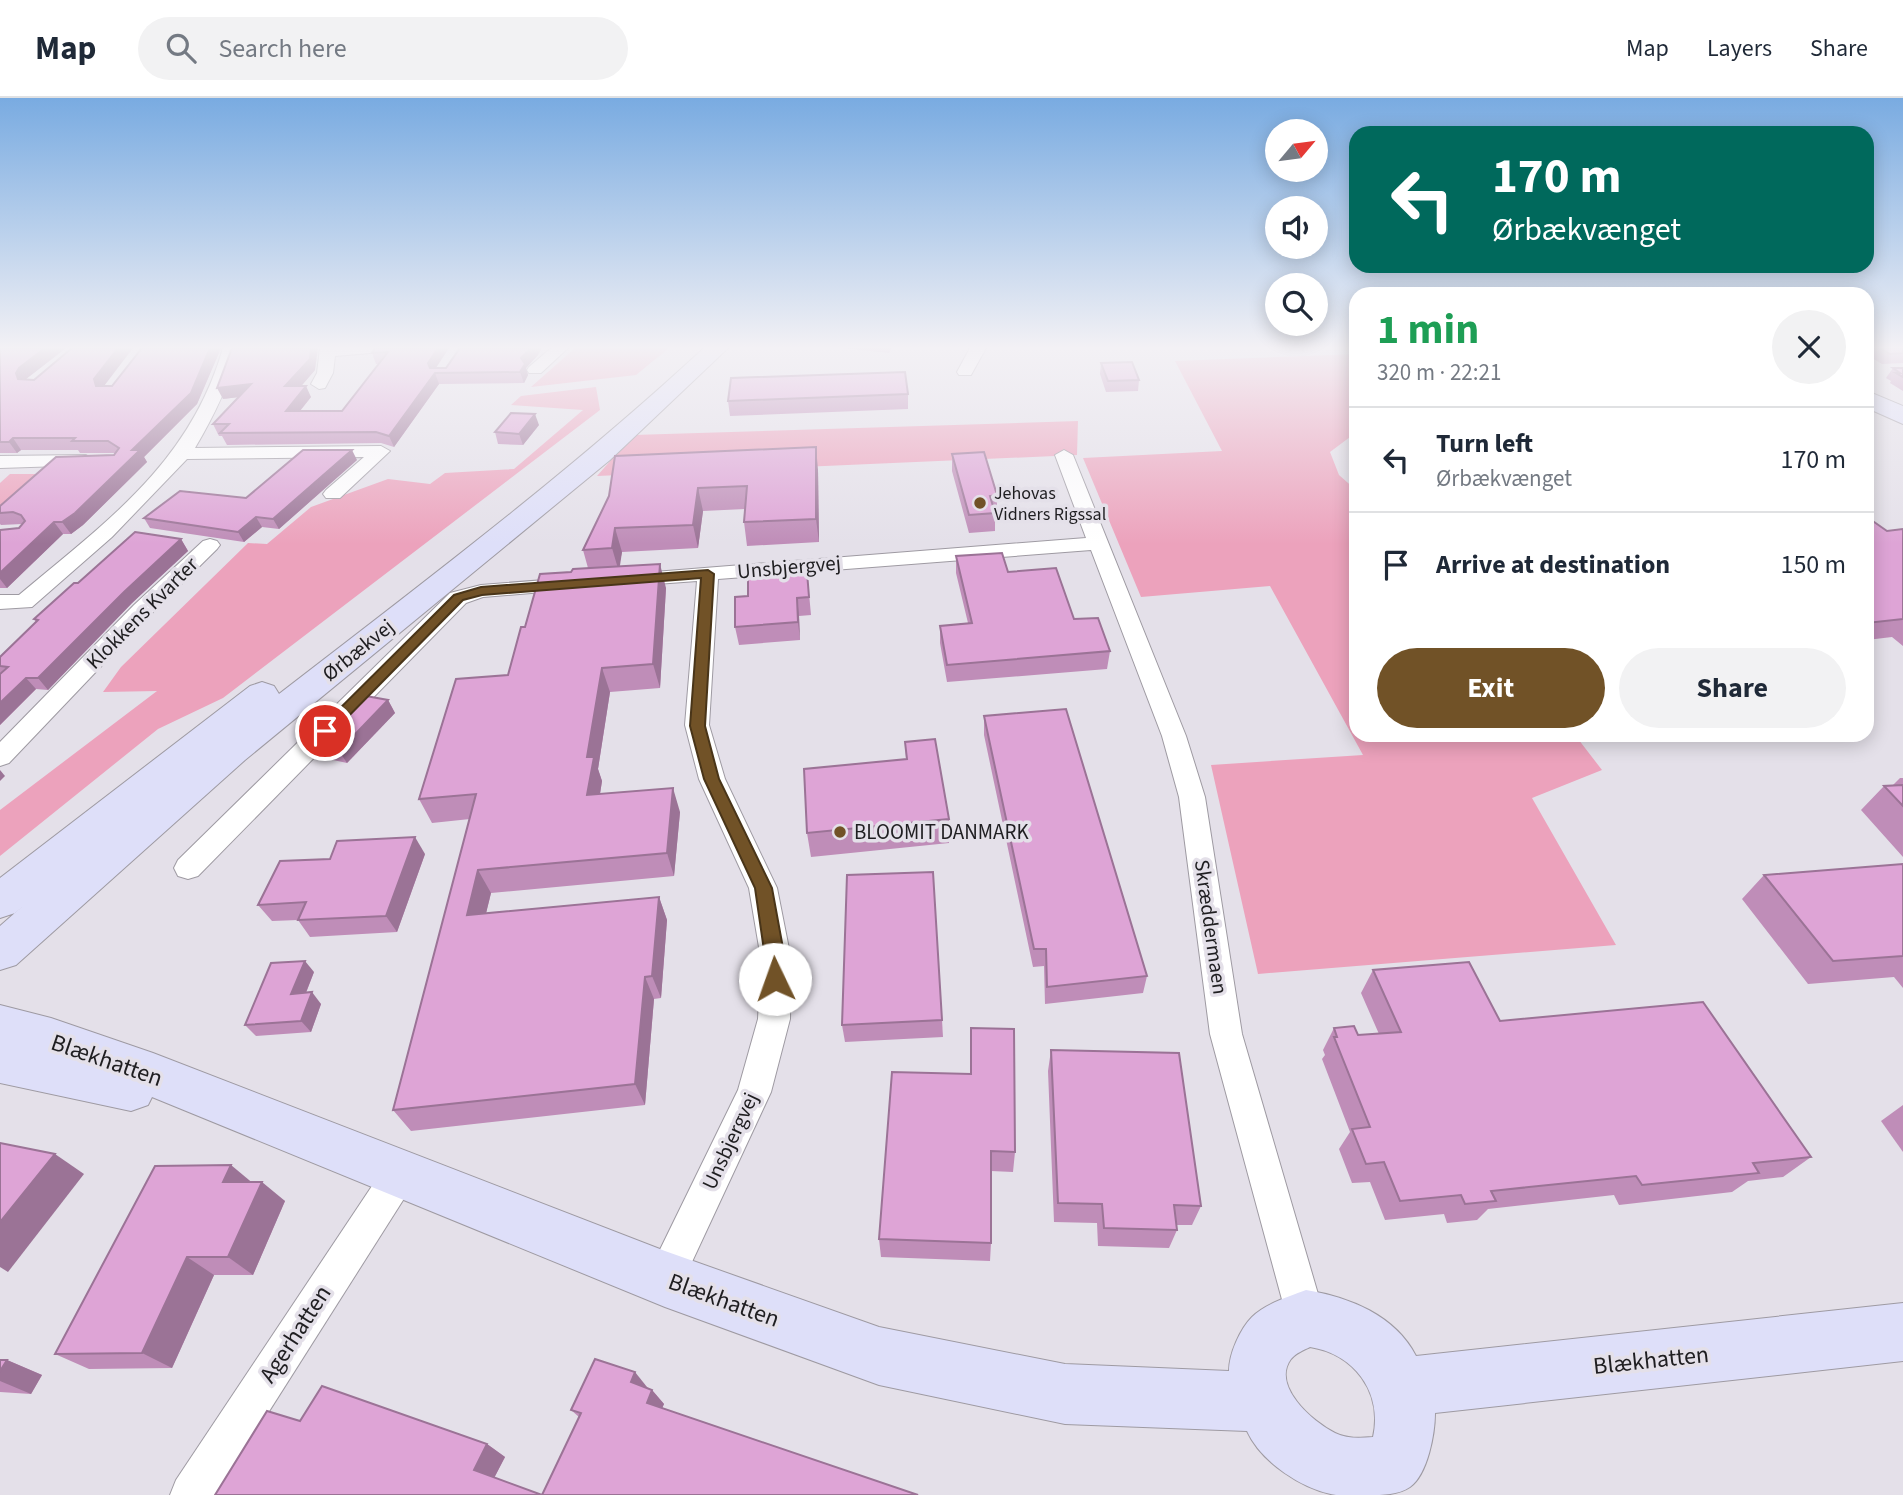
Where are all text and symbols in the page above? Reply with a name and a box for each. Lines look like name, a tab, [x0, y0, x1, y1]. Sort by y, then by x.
search box	[138, 17, 628, 80]
text: Map	[35, 25, 96, 72]
icon: search	[162, 29, 200, 67]
text: Search here	[218, 30, 347, 67]
text: Map	[1626, 31, 1669, 66]
text: Layers	[1707, 31, 1772, 66]
text: Share	[1810, 31, 1868, 66]
north arrow	[1265, 119, 1328, 182]
map controls	[1265, 119, 1328, 336]
text: 170 m	[1492, 142, 1621, 212]
icon: left	[1377, 154, 1468, 245]
button: sound	[1265, 196, 1328, 259]
text: Ørbækvænget	[1492, 207, 1681, 253]
button: search	[1265, 273, 1328, 336]
text: 1 min	[1377, 300, 1479, 360]
button: close	[1772, 310, 1846, 384]
text: 320 m · 22:21	[1377, 356, 1501, 389]
text: Turn left	[1436, 425, 1533, 462]
icon: left	[1377, 441, 1415, 479]
text: 170 m	[1780, 441, 1846, 478]
text: Ørbækvænget	[1436, 462, 1572, 495]
place label: Jehovas Vidners Rigssal	[994, 481, 1106, 527]
marker: Jehovas Vidners Rigssal	[972, 495, 988, 511]
icon: arrive	[1377, 546, 1415, 584]
text: Arrive at destination	[1436, 546, 1670, 583]
text: 150 m	[1780, 546, 1846, 583]
street label: Unsbjergvej	[736, 548, 842, 586]
street label: Klokkens Kvarter	[79, 550, 205, 676]
street label: Ørbækvej	[316, 612, 400, 688]
button: Exit	[1377, 648, 1605, 728]
button: Share	[1619, 648, 1846, 728]
pin	[295, 701, 355, 761]
icon: arrive	[306, 712, 344, 750]
place label: BLOOMIT DANMARK	[854, 817, 1029, 847]
marker: BLOOMIT DANMARK	[832, 824, 848, 840]
street label: Skræddermaen	[1187, 858, 1235, 996]
position arrow	[738, 942, 812, 1016]
street label: Blækhatten	[46, 1025, 167, 1096]
street label: Unsbjergvej	[694, 1088, 766, 1194]
street label: Blækhatten	[663, 1264, 784, 1337]
street label: Agerhatten	[251, 1278, 340, 1390]
street label: Blækhatten	[1592, 1337, 1711, 1384]

